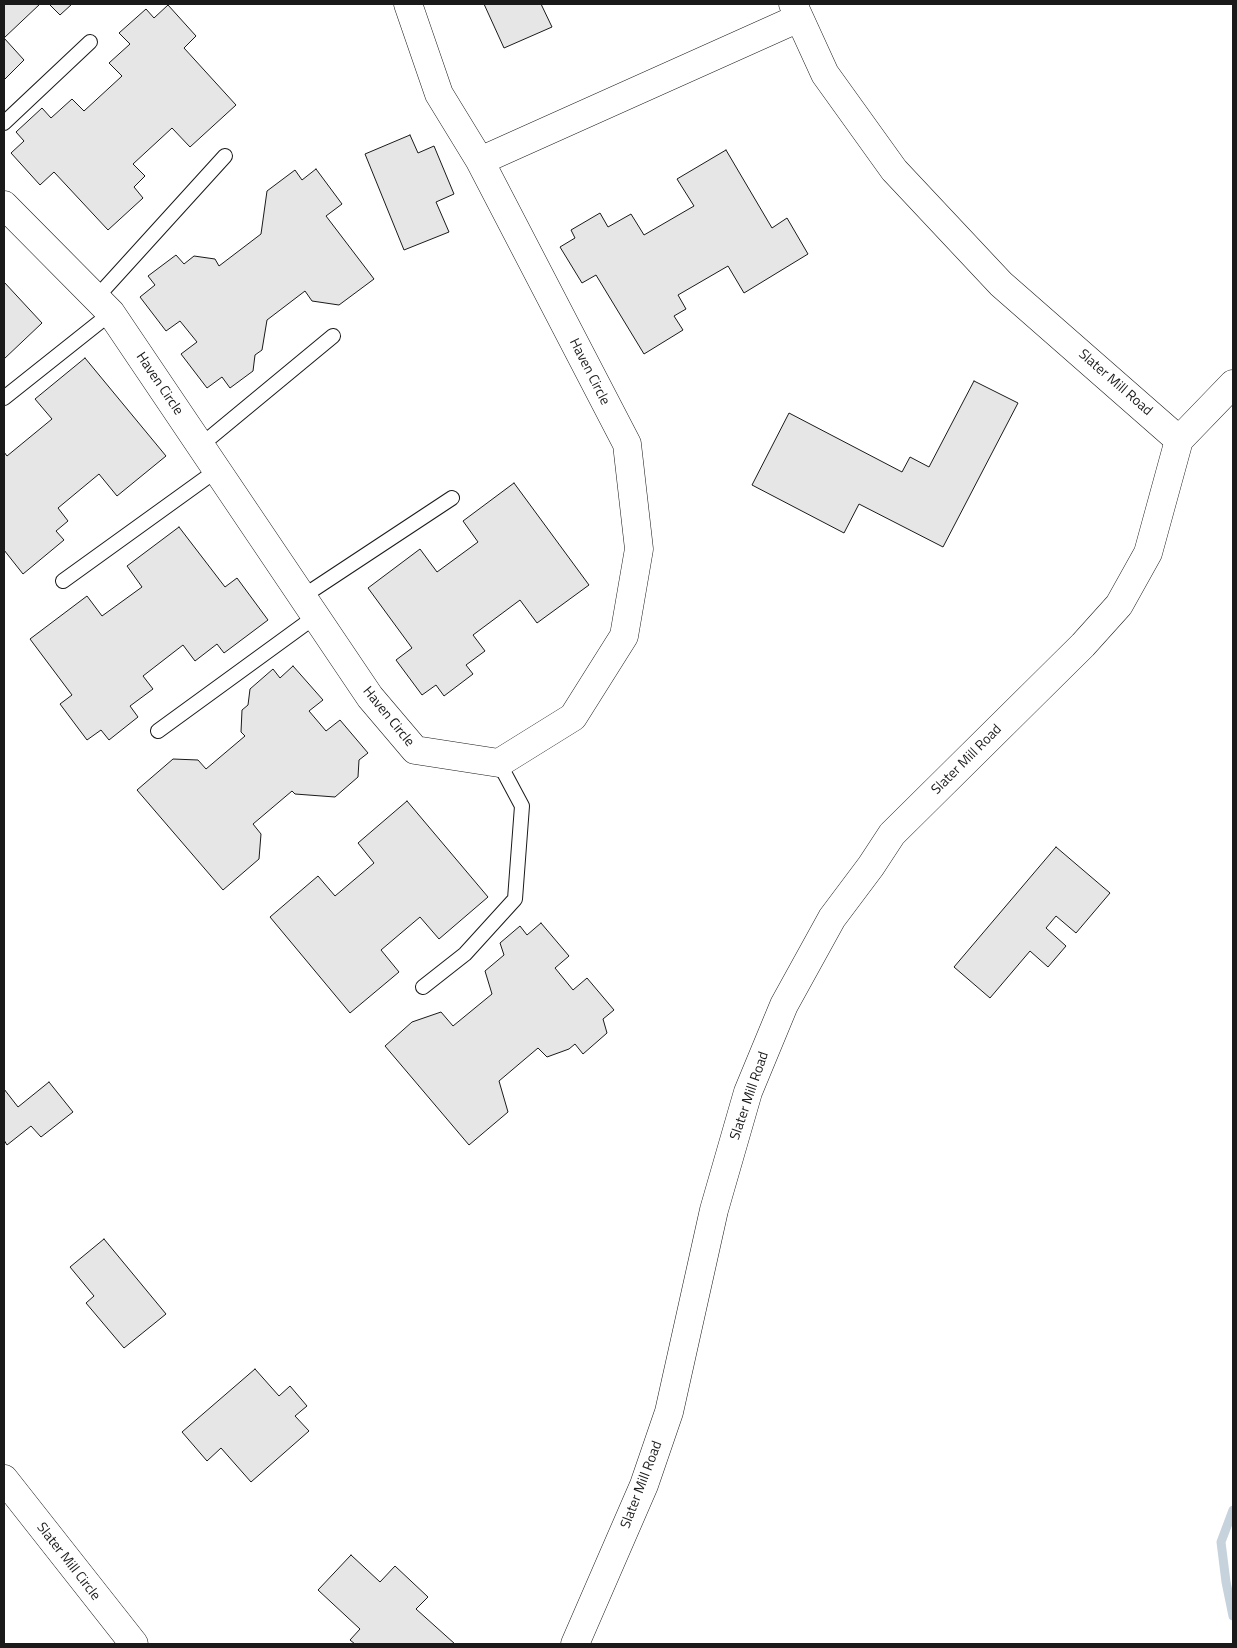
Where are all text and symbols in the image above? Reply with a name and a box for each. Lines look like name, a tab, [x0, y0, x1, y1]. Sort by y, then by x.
street label: Haven Circle	[565, 336, 613, 408]
street label: Slater Mill Road	[1075, 346, 1155, 420]
street label: Haven Circle	[132, 349, 186, 419]
street label: Haven Circle	[359, 684, 417, 750]
street label: Slater Mill Road	[928, 721, 1006, 799]
street label: Slater Mill Road	[727, 1050, 773, 1142]
street label: Slater Mill Road	[618, 1439, 666, 1531]
street label: Slater Mill Circle	[32, 1520, 104, 1604]

